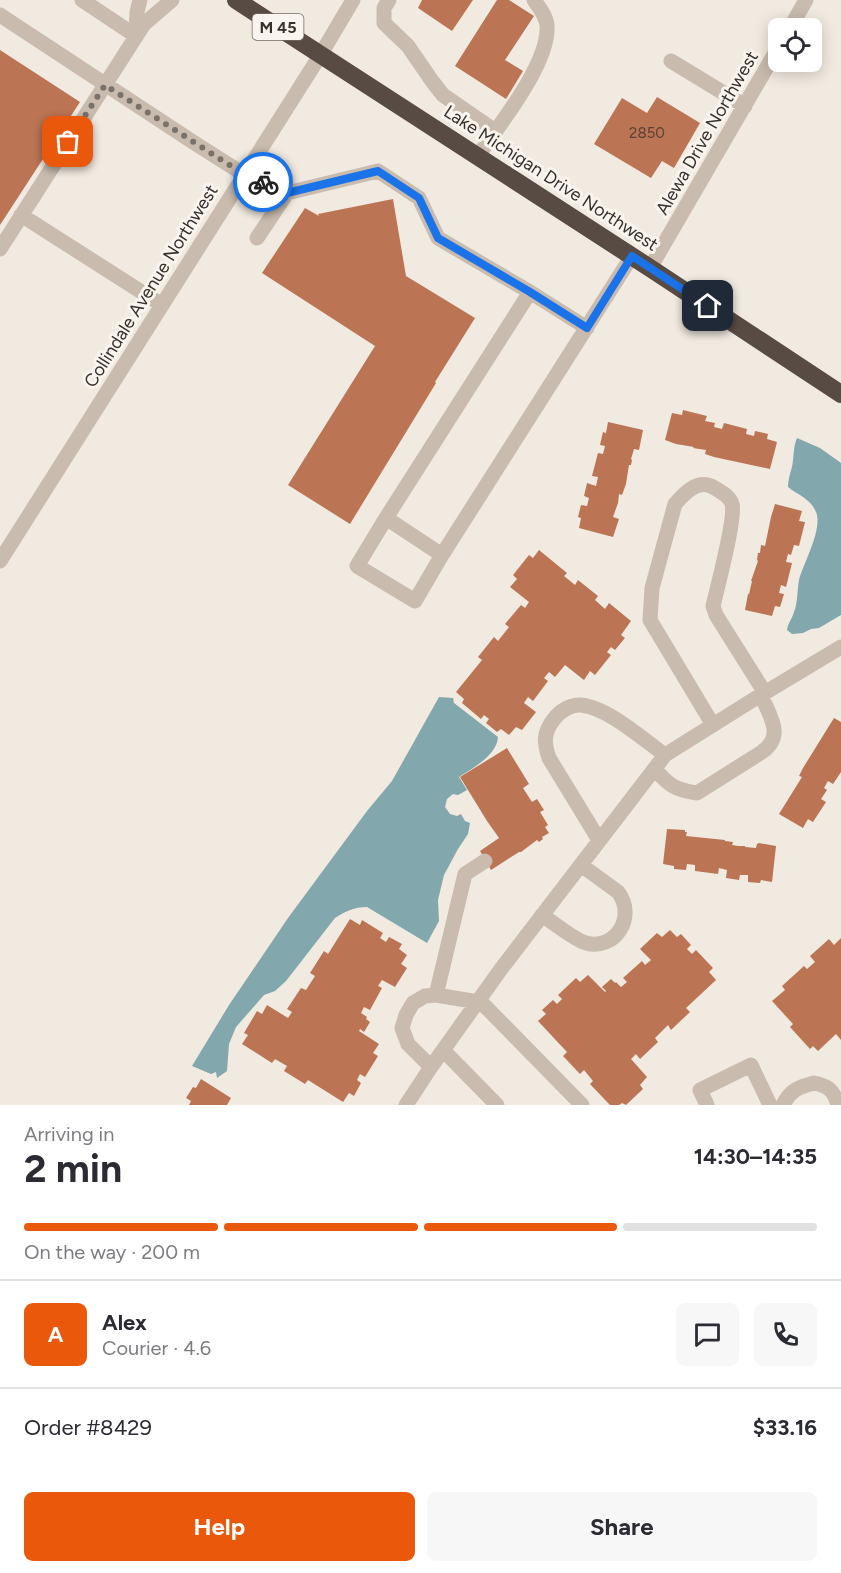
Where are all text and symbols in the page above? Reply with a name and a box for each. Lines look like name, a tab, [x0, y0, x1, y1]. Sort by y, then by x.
road number: M 45	[252, 14, 304, 40]
map controls	[768, 18, 822, 72]
button: locate	[768, 18, 822, 72]
street label: Alewa Drive Northwest	[651, 47, 763, 219]
street label: Lake Michigan Drive Northwest	[440, 100, 662, 256]
pin	[42, 116, 93, 167]
house number: 2850	[629, 124, 665, 142]
icon: bag	[51, 125, 84, 158]
courier	[233, 152, 293, 212]
icon: bike	[247, 166, 280, 199]
street label: Collindale Avenue Northwest	[79, 180, 223, 391]
pin	[682, 280, 733, 331]
icon: home	[691, 289, 724, 322]
text: Arriving in	[24, 1122, 114, 1146]
text: 14:30–14:35	[694, 1143, 817, 1170]
text: 2 min	[24, 1145, 122, 1192]
text: On the way · 200 m	[24, 1240, 200, 1264]
button: chat	[676, 1303, 739, 1366]
button: phone	[754, 1303, 817, 1366]
text: Alex	[102, 1309, 147, 1336]
text: A	[48, 1321, 63, 1348]
text: Courier · 4.6	[102, 1336, 211, 1360]
text: Order #8429	[24, 1414, 152, 1441]
text: $33.16	[753, 1414, 817, 1441]
button: Help	[24, 1492, 415, 1561]
button: Share	[427, 1492, 817, 1561]

